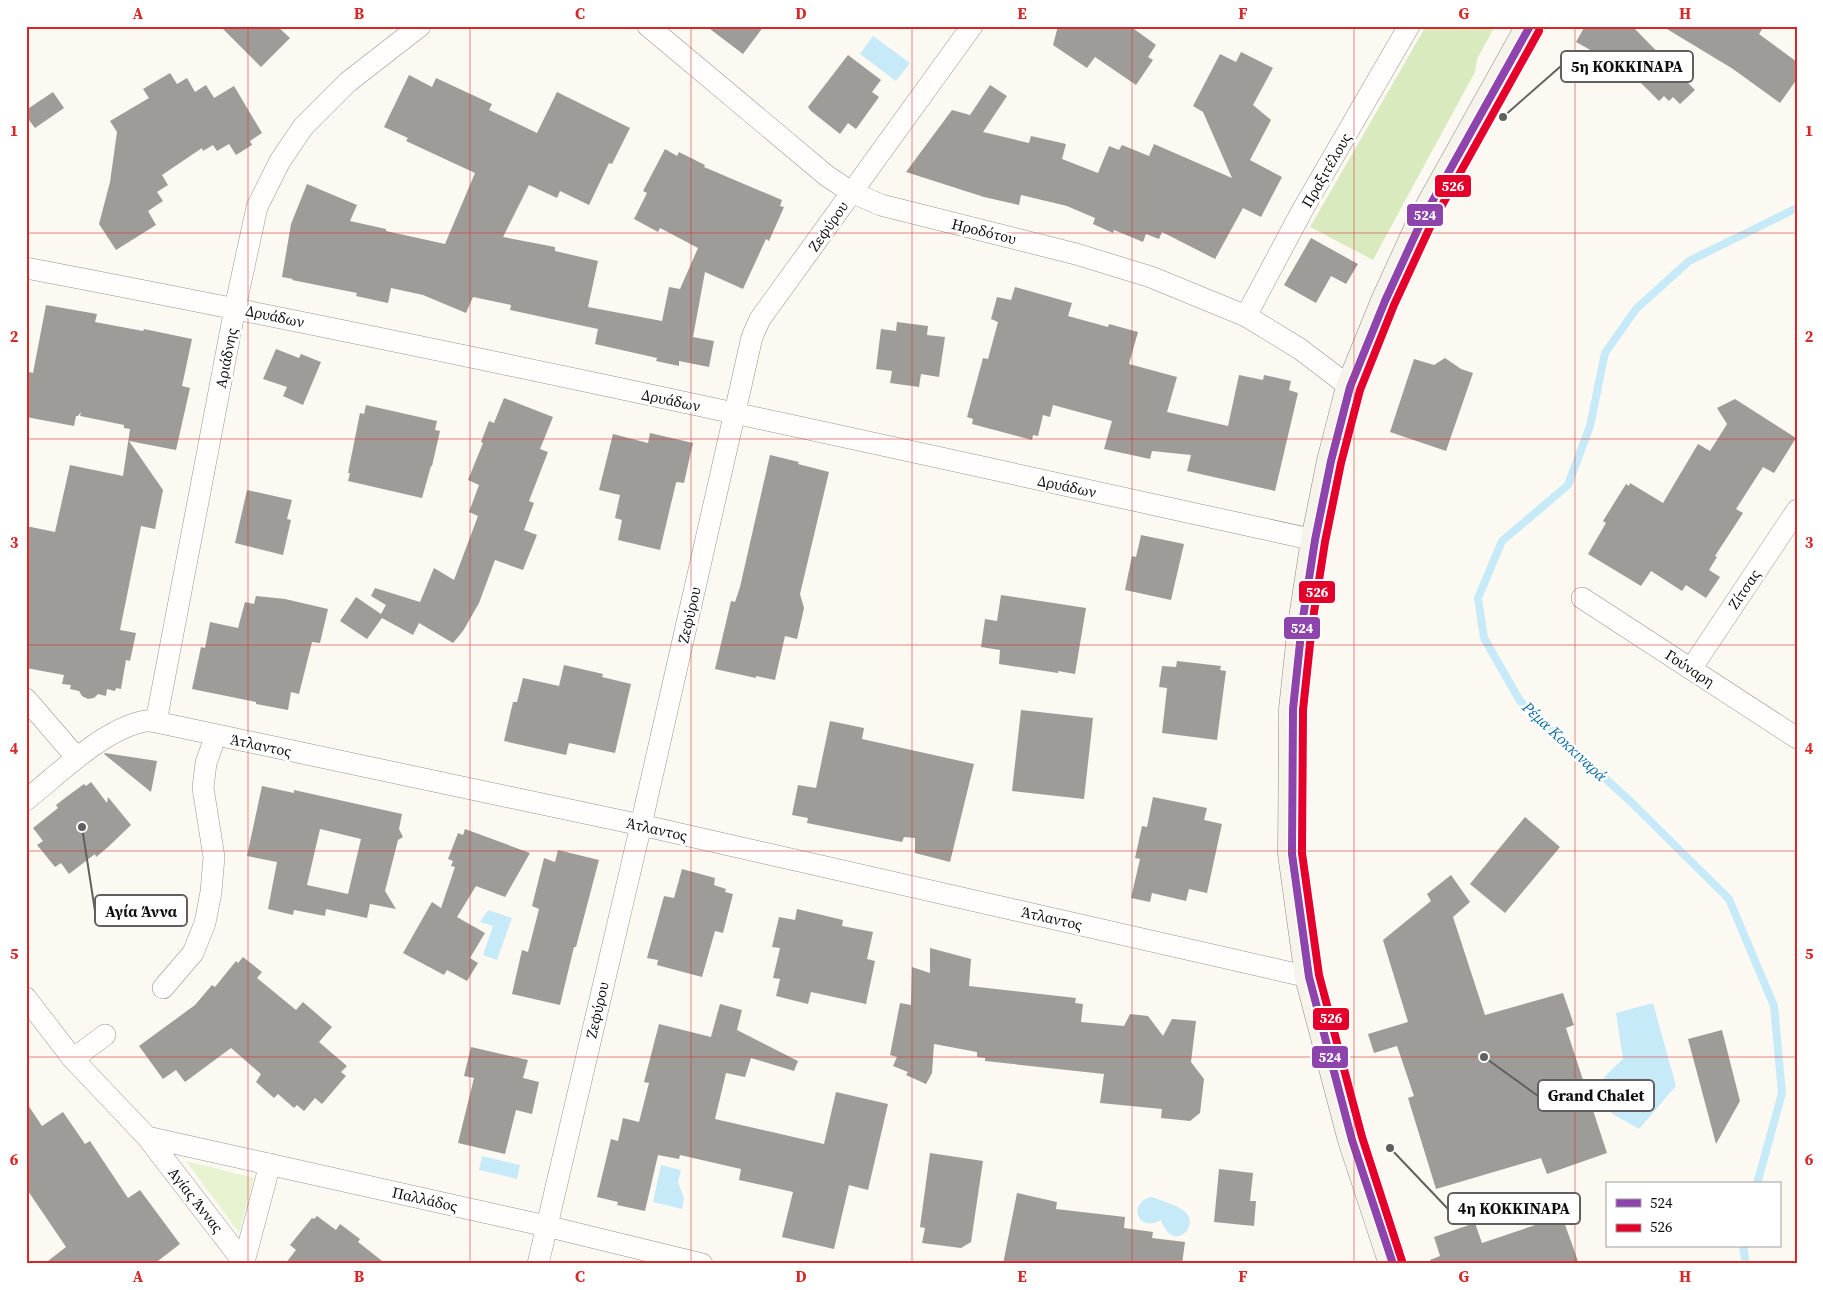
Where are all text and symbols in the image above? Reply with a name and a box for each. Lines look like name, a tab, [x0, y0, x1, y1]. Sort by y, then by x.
text: A	[133, 2, 144, 24]
text: B	[354, 2, 365, 24]
text: C	[575, 2, 585, 24]
text: D	[795, 2, 807, 24]
text: E	[1017, 2, 1027, 24]
text: F	[1238, 2, 1248, 24]
text: G	[1459, 2, 1470, 24]
text: H	[1679, 2, 1691, 24]
callout: 5η ΚΟΚΚΙΝΑΡΑ	[1561, 51, 1693, 82]
text: 5η ΚΟΚΚΙΝΑΡΑ	[1571, 55, 1683, 77]
text: 1	[10, 119, 18, 141]
text: 1	[1805, 119, 1813, 141]
street label: Πραξιτέλους	[1296, 129, 1356, 211]
line badge: 526	[1434, 174, 1472, 198]
text: 526	[1442, 176, 1465, 196]
street label: Ζεφύρου	[803, 196, 853, 255]
line badge: 524	[1406, 203, 1444, 227]
text: 524	[1414, 205, 1437, 225]
street label: Ηροδότου	[950, 213, 1019, 249]
street label: Δρυάδων	[244, 300, 306, 332]
text: 2	[10, 325, 19, 347]
text: 2	[1805, 325, 1814, 347]
street label: Αριάδνης	[210, 326, 242, 390]
street label: Δρυάδων	[640, 384, 702, 416]
street label: Δρυάδων	[1036, 470, 1098, 502]
text: 3	[10, 531, 19, 553]
text: 3	[1805, 531, 1814, 553]
street label: Ζίτσας	[1723, 565, 1765, 613]
line badge: 526	[1298, 580, 1336, 604]
text: 526	[1306, 582, 1329, 602]
street label: Ζεφύρου	[672, 585, 706, 645]
line badge: 524	[1283, 616, 1321, 640]
text: 524	[1291, 618, 1314, 638]
street label: Γούναρη	[1661, 644, 1719, 692]
water label: Ρέμα Κοκκιναρά	[1517, 695, 1612, 786]
street label: Άτλαντος	[229, 728, 294, 762]
text: 4	[10, 737, 19, 759]
text: 4	[1805, 737, 1814, 759]
street label: Άτλαντος	[624, 812, 690, 846]
callout: Αγία Άννα	[95, 895, 187, 926]
text: Αγία Άννα	[105, 900, 178, 922]
street label: Άτλαντος	[1019, 901, 1085, 935]
text: 5	[10, 942, 19, 964]
text: 5	[1805, 942, 1814, 964]
street label: Ζεφύρου	[580, 980, 614, 1040]
line badge: 526	[1312, 1007, 1350, 1031]
text: 526	[1320, 1008, 1343, 1028]
line badge: 524	[1311, 1045, 1349, 1069]
text: 524	[1319, 1047, 1342, 1067]
callout: Grand Chalet	[1538, 1080, 1654, 1111]
text: Grand Chalet	[1548, 1084, 1645, 1106]
text: 6	[10, 1148, 19, 1170]
text: 6	[1805, 1148, 1814, 1170]
street label: Αγίας Άννας	[164, 1163, 228, 1237]
street label: Παλλάδος	[390, 1181, 460, 1217]
legend	[1606, 1182, 1780, 1248]
text: 524	[1650, 1192, 1673, 1213]
callout: 4η ΚΟΚΚΙΝΑΡΑ	[1448, 1193, 1580, 1224]
text: 4η ΚΟΚΚΙΝΑΡΑ	[1458, 1197, 1570, 1219]
text: 526	[1650, 1216, 1673, 1237]
text: A	[133, 1265, 144, 1287]
text: B	[354, 1265, 365, 1287]
text: C	[575, 1265, 585, 1287]
text: D	[795, 1265, 807, 1287]
text: E	[1017, 1265, 1027, 1287]
text: F	[1238, 1265, 1248, 1287]
text: G	[1459, 1265, 1470, 1287]
text: H	[1679, 1265, 1691, 1287]

